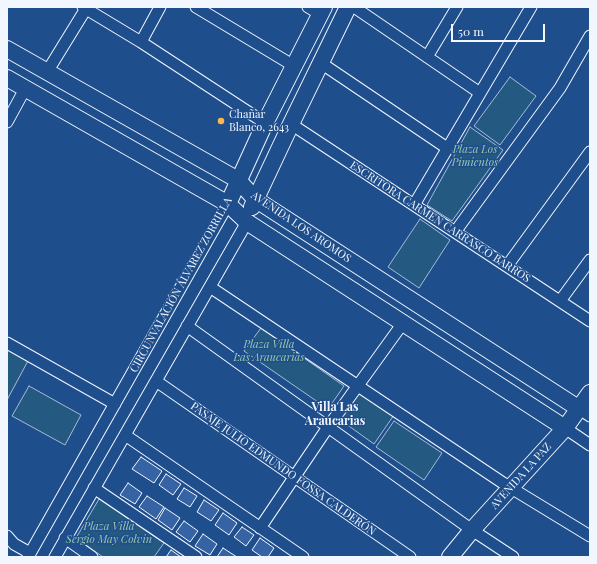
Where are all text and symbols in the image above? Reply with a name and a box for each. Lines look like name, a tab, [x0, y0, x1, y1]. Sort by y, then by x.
scale bar	[453, 16, 547, 42]
text: 50 m	[458, 23, 484, 39]
place label: Chañar Blanco, 2643	[229, 108, 289, 134]
marker: Chañar Blanco, 2643	[216, 116, 226, 126]
park label: Plaza Los Pimientos	[452, 143, 498, 169]
street label: ESCRITORA CARMEN CARRASCO BARROS	[347, 159, 533, 285]
street label: AVENIDA LOS AROMOS	[249, 189, 353, 265]
street label: CIRCUNVALACIÓN ÁLVAREZ ZORRILLA	[127, 195, 235, 375]
park label: Plaza Villa Las Araucarias	[233, 338, 305, 364]
street label: PASAJE JULIO EDMUNDO FOSSA CALDERÓN	[188, 400, 378, 538]
district label: Villa Las Araucarias	[305, 400, 365, 428]
street label: AVENIDA LA PAZ	[488, 440, 554, 512]
park label: Plaza Villa Sergio May Colvin	[66, 520, 152, 546]

